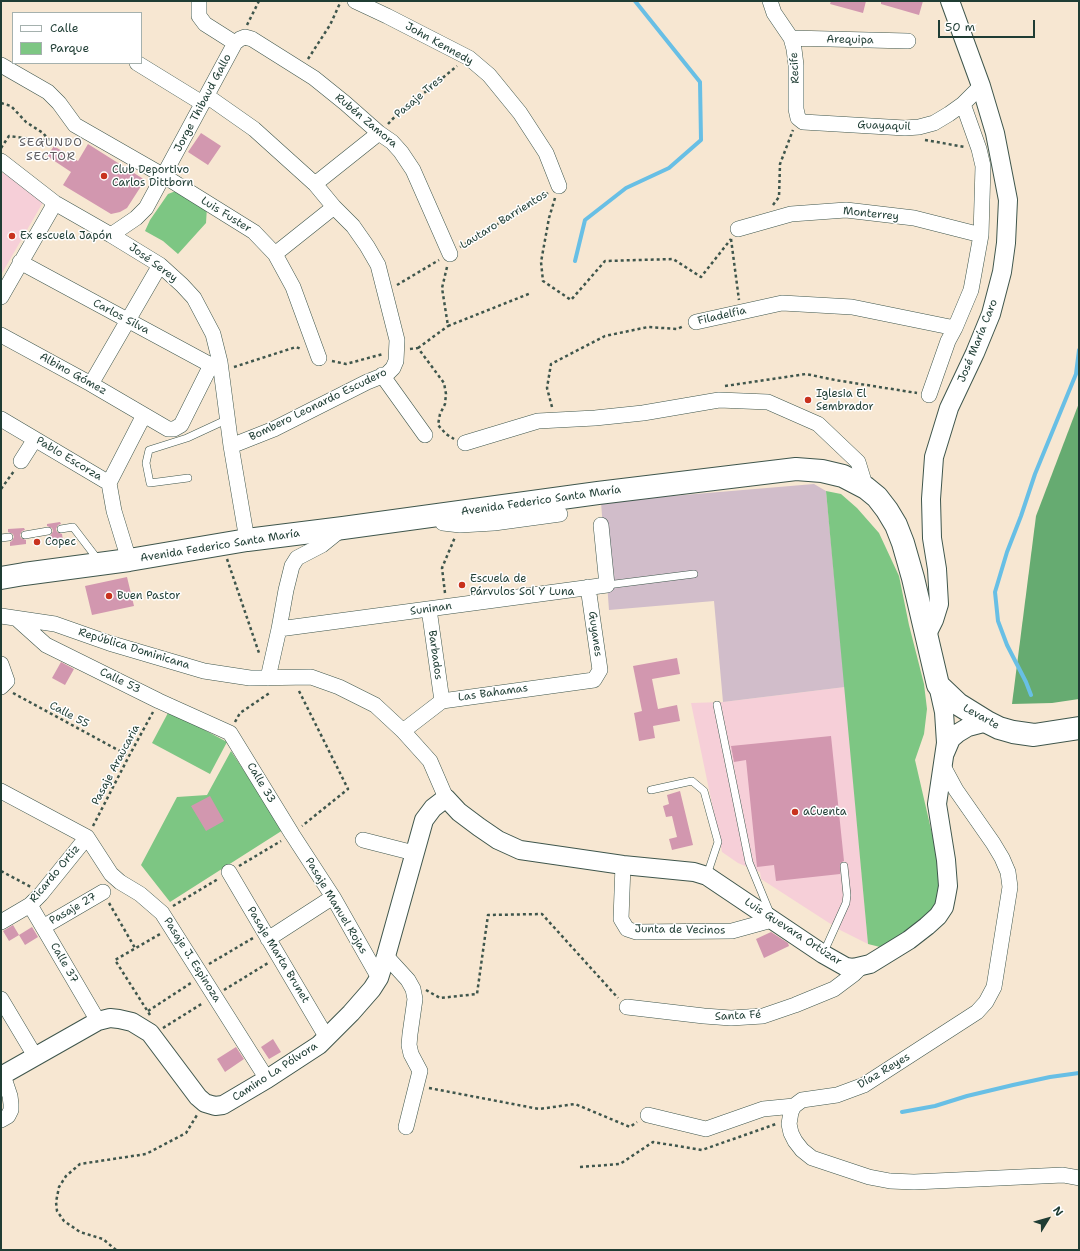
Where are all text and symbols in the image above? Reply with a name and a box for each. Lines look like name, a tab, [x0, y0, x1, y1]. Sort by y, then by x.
legend	[12, 12, 142, 64]
scale bar	[940, 12, 1037, 38]
text: 50 m	[945, 19, 975, 35]
text: Calle	[50, 20, 79, 36]
street label: John Kennedy	[403, 20, 475, 68]
street label: Arequipa	[826, 33, 874, 47]
text: Parque	[50, 40, 89, 56]
street label: Jorge Thibaud Gallo	[172, 52, 234, 154]
street label: Recife	[788, 52, 802, 84]
street label: Pasaje Tres	[392, 73, 446, 121]
street label: Rubén Zamora	[332, 91, 400, 151]
street label: Guayaquil	[857, 118, 911, 134]
district label: SEGUNDO SECTOR	[19, 136, 83, 164]
place label: Club Deportivo Carlos Dittborn	[112, 163, 193, 189]
marker: Club Deportivo Carlos Dittborn	[99, 171, 109, 181]
street label: Lautaro Barrientos	[458, 188, 550, 252]
street label: Luis Fuster	[198, 194, 254, 236]
street label: Monterrey	[842, 205, 900, 223]
place label: Ex escuela Japón	[20, 229, 112, 243]
marker: Ex escuela Japón	[7, 231, 17, 241]
street label: José Serey	[126, 241, 180, 285]
street label: Carlos Silva	[91, 297, 151, 337]
street label: José María Caro	[955, 298, 1001, 384]
street label: Filadelfia	[696, 304, 748, 328]
street label: Albino Gómez	[37, 350, 109, 398]
street label: Bombero Leonardo Escudero	[247, 366, 389, 444]
place label: Iglesia El Sembrador	[816, 387, 874, 413]
marker: Iglesia El Sembrador	[803, 395, 813, 405]
street label: Pablo Escorza	[34, 434, 104, 484]
street label: Avenida Federico Santa María	[460, 483, 622, 519]
street label: Avenida Federico Santa María	[139, 527, 301, 565]
place label: Copec	[45, 535, 76, 549]
marker: Copec	[32, 537, 42, 547]
place label: Escuela de Párvulos Sol Y Luna	[470, 572, 574, 598]
marker: Escuela de Párvulos Sol Y Luna	[457, 580, 467, 590]
place label: Buen Pastor	[117, 589, 180, 603]
marker: Buen Pastor	[104, 591, 114, 601]
street label: Suninan	[409, 600, 453, 618]
street label: Guyanes	[585, 610, 605, 658]
street label: República Dominicana	[77, 626, 191, 672]
street label: Barbados	[425, 629, 445, 681]
street label: Calle 53	[97, 665, 143, 697]
street label: Las Bahamas	[457, 682, 529, 704]
street label: Calle 55	[47, 699, 91, 731]
street label: Levarte	[960, 702, 1002, 732]
street label: Pasaje Araucaria	[89, 722, 143, 808]
street label: Calle 33	[244, 760, 278, 806]
place label: aCuenta	[803, 805, 847, 819]
marker: aCuenta	[790, 807, 800, 817]
street label: Ricardo Ortiz	[27, 842, 83, 906]
street label: Pasaje Manuel Rojas	[302, 855, 370, 957]
street label: Pasaje 27	[47, 890, 99, 928]
street label: Luis Guevara Ortúzar	[742, 896, 844, 968]
street label: Pasaje Marta Brunet	[244, 904, 312, 1006]
street label: Pasaje J. Espinoza	[161, 915, 223, 1005]
street label: Junta de Vecinos	[634, 923, 726, 937]
street label: Calle 37	[47, 940, 81, 986]
street label: Santa Fé	[714, 1008, 762, 1024]
street label: Camino La Pólvora	[230, 1040, 320, 1104]
street label: Díaz Reyes	[855, 1050, 913, 1092]
north arrow	[1028, 1199, 1068, 1239]
text: N	[1049, 1203, 1067, 1219]

